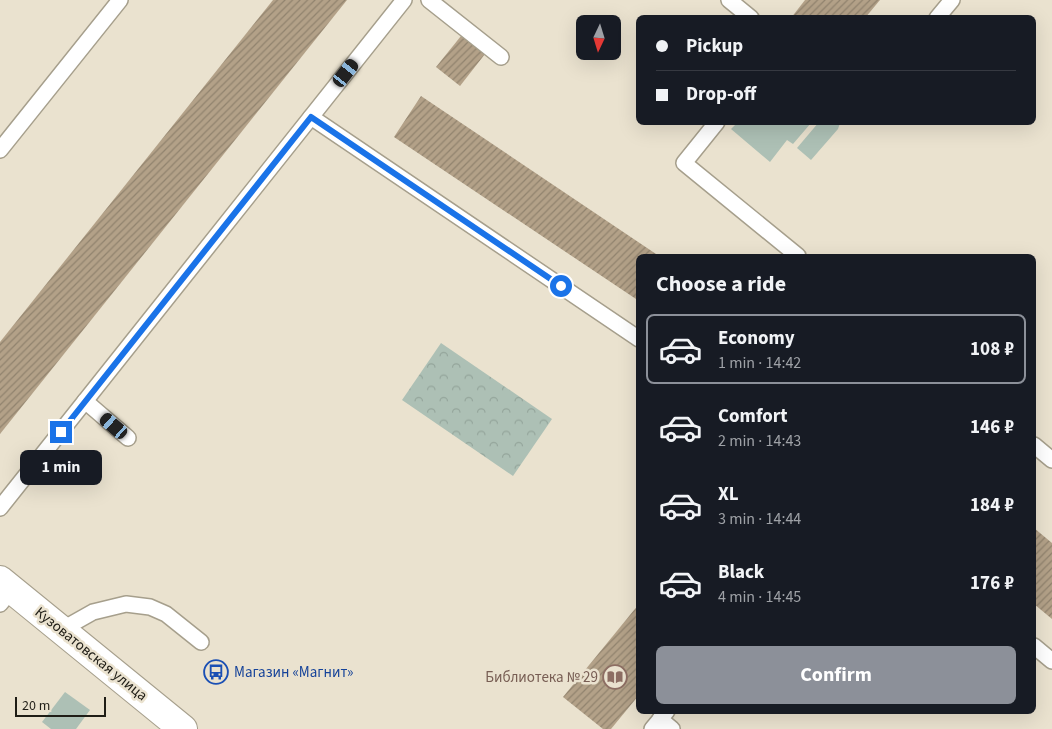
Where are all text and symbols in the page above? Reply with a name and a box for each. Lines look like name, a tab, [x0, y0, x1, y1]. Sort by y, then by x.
north arrow	[576, 15, 621, 60]
map controls	[576, 15, 621, 60]
text: Pickup	[686, 33, 743, 60]
car	[330, 57, 361, 89]
text: Drop-off	[686, 81, 756, 108]
text: Choose a ride	[656, 268, 786, 300]
route start	[550, 275, 572, 297]
text: Economy	[718, 325, 795, 352]
icon: car	[658, 327, 703, 372]
text: 108 ₽	[970, 336, 1014, 363]
text: 1 min · 14:42	[718, 352, 801, 374]
text: Comfort	[718, 403, 788, 430]
icon: car	[658, 405, 703, 450]
car	[97, 410, 130, 442]
text: 146 ₽	[970, 414, 1014, 441]
route end	[50, 421, 72, 443]
text: 2 min · 14:43	[718, 430, 801, 452]
callout: 1 min	[20, 450, 102, 484]
text: 1 min	[42, 456, 80, 478]
text: XL	[718, 481, 739, 508]
icon: car	[658, 483, 703, 528]
text: 184 ₽	[970, 492, 1014, 519]
text: 3 min · 14:44	[718, 508, 801, 530]
text: Black	[718, 559, 764, 586]
icon: car	[658, 561, 703, 606]
text: 176 ₽	[970, 570, 1014, 597]
text: 4 min · 14:45	[718, 586, 801, 608]
street label: Кузоватовская улица	[30, 602, 152, 706]
button: Confirm	[656, 646, 1016, 704]
bus stop icon: Магазин «Магнит»	[203, 659, 229, 685]
place label: Магазин «Магнит»	[234, 662, 354, 683]
library icon: Библиотека № 29	[602, 664, 628, 690]
place label: Библиотека № 29	[485, 667, 598, 688]
scale bar	[15, 694, 106, 717]
text: 20 m	[22, 696, 50, 716]

